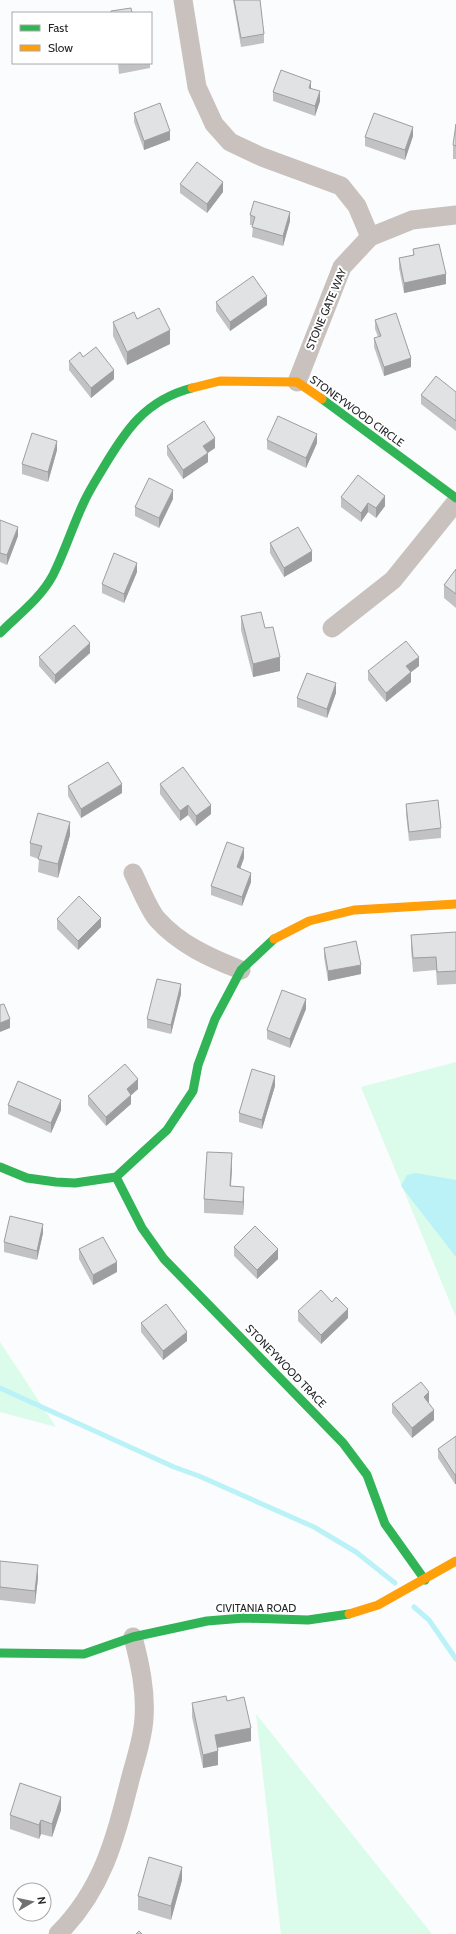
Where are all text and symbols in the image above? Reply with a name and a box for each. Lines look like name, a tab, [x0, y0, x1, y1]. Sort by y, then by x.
legend	[12, 12, 152, 64]
text: Fast	[48, 20, 68, 35]
text: Slow	[48, 40, 73, 55]
street label: STONE GATE WAY	[303, 265, 350, 352]
street label: STONEYWOOD CIRCLE	[307, 372, 407, 450]
street label: STONEYWOOD TRACE	[243, 1321, 329, 1411]
street label: CIVITANIA ROAD	[216, 1601, 296, 1615]
north arrow	[12, 1882, 52, 1922]
text: N	[34, 1895, 49, 1905]

